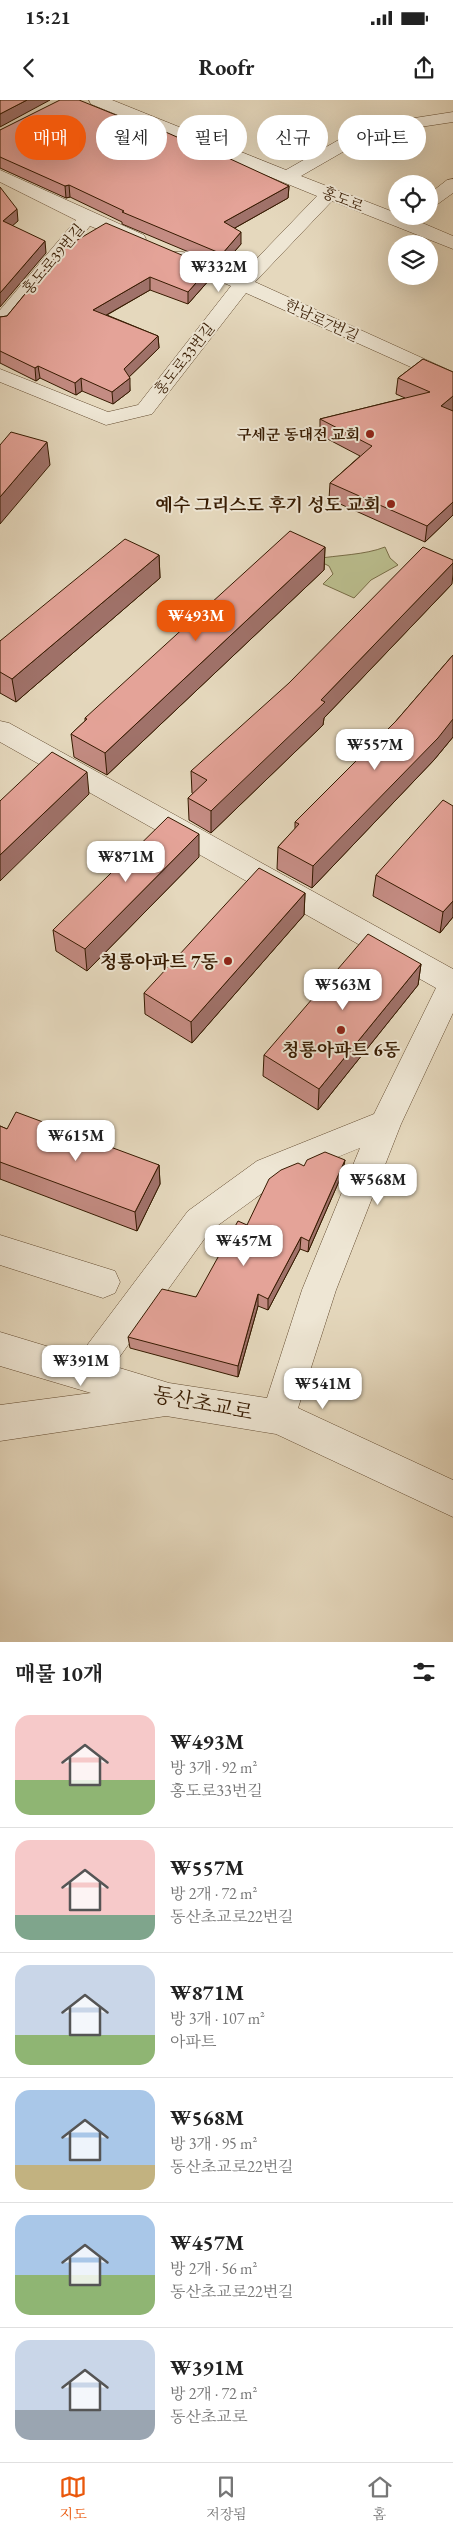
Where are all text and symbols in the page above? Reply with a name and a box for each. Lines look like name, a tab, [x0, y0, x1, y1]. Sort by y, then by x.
text: 15:21	[25, 5, 71, 30]
text: Roofr	[199, 53, 254, 82]
icon: back	[15, 54, 43, 82]
icon: share	[410, 54, 438, 82]
chip: 매매	[15, 115, 86, 160]
chip: 월세	[96, 115, 167, 160]
chip: 필터	[177, 115, 247, 160]
chip: 신규	[257, 115, 328, 160]
chip: 아파트	[338, 115, 426, 160]
map controls	[388, 175, 438, 285]
button: locate	[388, 175, 438, 225]
street label: 홍도로	[319, 182, 367, 216]
street label: 홍도로39번길	[18, 220, 88, 298]
button: layers	[388, 235, 438, 285]
pin: ₩332M	[184, 250, 254, 293]
text: ₩332M	[191, 256, 247, 277]
street label: 한남로7번길	[282, 295, 362, 345]
street label: 홍도로33번길	[150, 319, 218, 399]
place label: 구세군 동대전 교회	[237, 425, 360, 444]
marker: 구세군 동대전 교회	[364, 428, 376, 440]
place label: 예수 그리스도 후기 성도 교회	[155, 493, 381, 516]
marker: 예수 그리스도 후기 성도 교회	[385, 498, 397, 510]
pin: ₩493M	[161, 600, 231, 642]
text: ₩493M	[168, 605, 224, 626]
pin: ₩557M	[340, 728, 410, 771]
text: ₩557M	[347, 734, 403, 755]
pin: ₩871M	[91, 840, 161, 883]
text: ₩871M	[98, 846, 154, 867]
place label: 청룡아파트 7동	[100, 950, 219, 973]
marker: 청룡아파트 7동	[222, 955, 234, 967]
pin: ₩563M	[308, 968, 378, 1011]
text: ₩563M	[315, 974, 371, 995]
marker: 청룡아파트 6동	[335, 1024, 347, 1036]
place label: 청룡아파트 6동	[282, 1038, 401, 1061]
pin: ₩615M	[41, 1120, 111, 1162]
text: ₩615M	[48, 1125, 104, 1146]
pin: ₩568M	[343, 1164, 413, 1206]
text: ₩568M	[350, 1169, 406, 1190]
pin: ₩457M	[209, 1224, 279, 1267]
text: ₩457M	[216, 1230, 272, 1251]
pin: ₩391M	[46, 1344, 116, 1387]
text: ₩391M	[53, 1350, 109, 1371]
pin: ₩541M	[288, 1368, 358, 1410]
text: ₩541M	[295, 1373, 351, 1394]
street label: 동산초교로	[151, 1380, 255, 1426]
icon: filters	[410, 1658, 438, 1686]
text: 매물 10개	[15, 1660, 103, 1687]
text: ₩493M	[170, 1728, 244, 1755]
icon: home	[55, 1735, 115, 1795]
text: 방 3개 · 92 m²	[170, 1757, 257, 1778]
text: 홍도로33번길	[170, 1780, 263, 1801]
text: ₩557M	[170, 1854, 244, 1881]
icon: home	[55, 1860, 115, 1920]
text: 방 2개 · 72 m²	[170, 1883, 257, 1904]
text: 동산초교로22번길	[170, 1906, 294, 1927]
text: ₩871M	[170, 1979, 244, 2006]
icon: home	[55, 1985, 115, 2045]
text: 방 3개 · 107 m²	[170, 2008, 265, 2029]
text: 아파트	[170, 2031, 216, 2052]
text: ₩568M	[170, 2104, 244, 2131]
icon: home	[55, 2110, 115, 2170]
text: 방 3개 · 95 m²	[170, 2133, 257, 2154]
text: 동산초교로22번길	[170, 2156, 294, 2177]
text: ₩457M	[170, 2229, 244, 2256]
icon: home	[55, 2235, 115, 2295]
text: 방 2개 · 56 m²	[170, 2258, 257, 2279]
text: 동산초교로22번길	[170, 2281, 294, 2302]
text: ₩391M	[170, 2354, 244, 2381]
icon: home	[55, 2360, 115, 2420]
text: 방 2개 · 72 m²	[170, 2383, 257, 2404]
text: 동산초교로	[170, 2406, 247, 2427]
tab: 지도	[59, 2473, 87, 2523]
tab: 저장됨	[206, 2473, 247, 2523]
tab: 홈	[366, 2473, 394, 2523]

